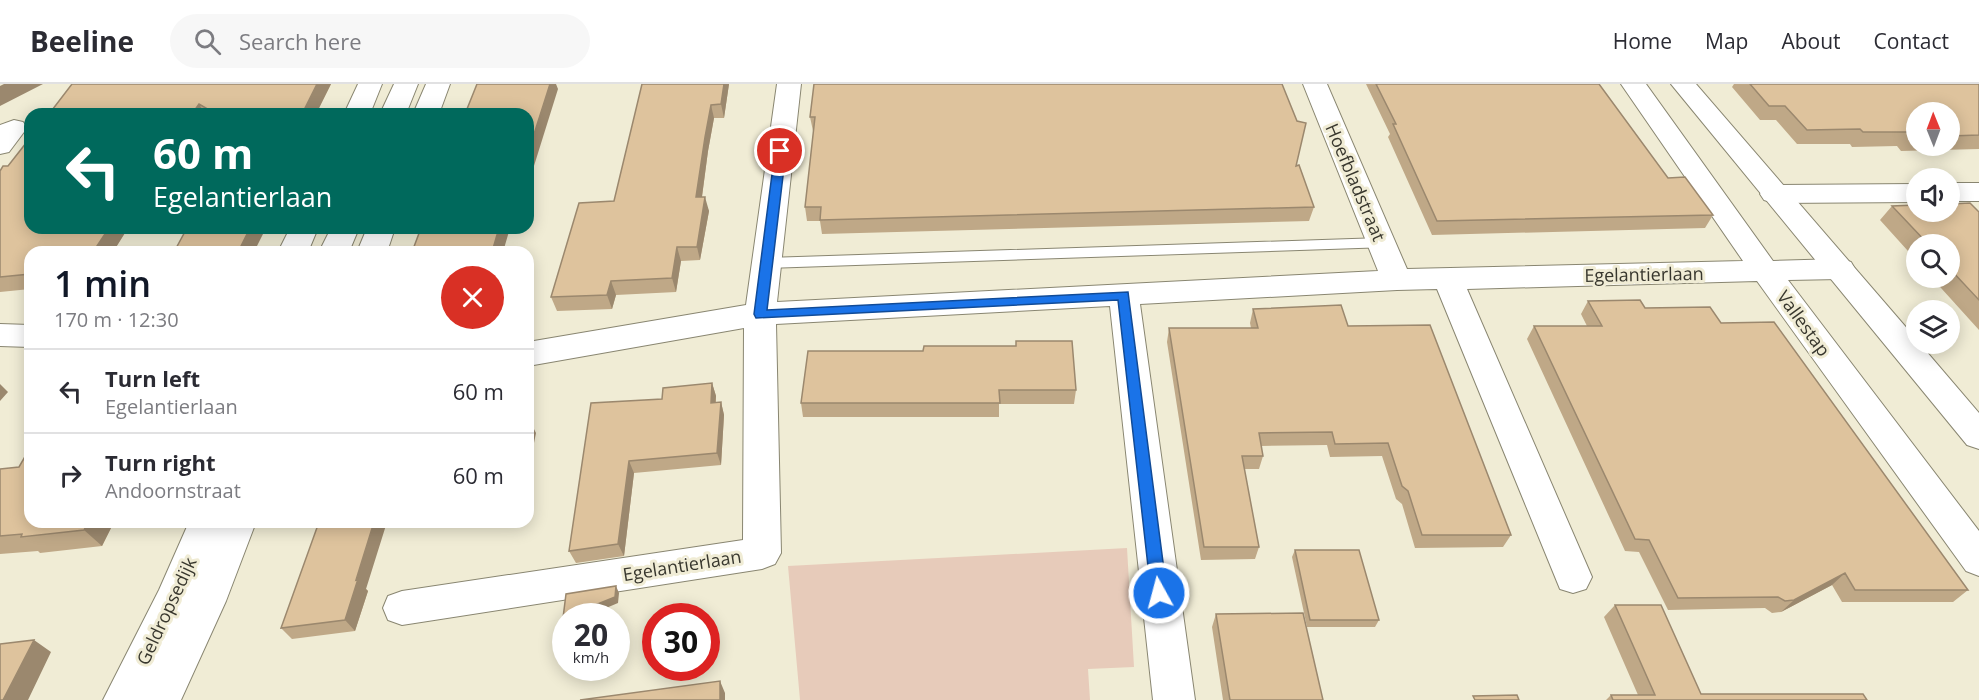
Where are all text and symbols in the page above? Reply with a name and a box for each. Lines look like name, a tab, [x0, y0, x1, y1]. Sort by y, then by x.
search box	[170, 14, 590, 68]
text: Beeline	[30, 22, 134, 60]
icon: search	[191, 25, 224, 58]
text: Search here	[239, 26, 362, 56]
text: Home	[1613, 27, 1672, 55]
text: Map	[1705, 27, 1748, 55]
text: About	[1781, 27, 1841, 55]
text: Contact	[1874, 27, 1949, 55]
north arrow	[1906, 102, 1960, 156]
map controls	[1906, 102, 1960, 354]
street label: Hoefbladstraat	[1320, 119, 1392, 245]
text: 60 m	[153, 124, 253, 181]
pin	[754, 125, 805, 176]
icon: left	[54, 132, 132, 210]
icon: arrive	[763, 134, 796, 167]
button: sound	[1906, 168, 1960, 222]
text: Egelantierlaan	[153, 178, 332, 215]
button: search	[1906, 234, 1960, 288]
text: 1 min	[54, 259, 151, 308]
street label: Egelantierlaan	[1584, 261, 1704, 287]
button: close	[441, 266, 504, 329]
street label: Vallestap	[1772, 285, 1836, 361]
button: layers	[1906, 300, 1960, 354]
text: 170 m · 12:30	[54, 306, 179, 333]
text: Turn left	[105, 363, 200, 393]
icon: left	[54, 375, 87, 408]
text: 60 m	[453, 376, 504, 406]
text: Egelantierlaan	[105, 393, 238, 420]
text: Turn right	[105, 447, 216, 477]
icon: right	[54, 459, 87, 492]
text: 60 m	[453, 460, 504, 490]
text: Andoornstraat	[105, 477, 241, 504]
street label: Egelantierlaan	[621, 544, 743, 586]
street label: Geldropsedijk	[131, 553, 202, 669]
position arrow	[1127, 561, 1191, 625]
speed limit sign: 30	[642, 603, 720, 681]
text: 20	[574, 614, 608, 655]
text: km/h	[573, 647, 609, 667]

